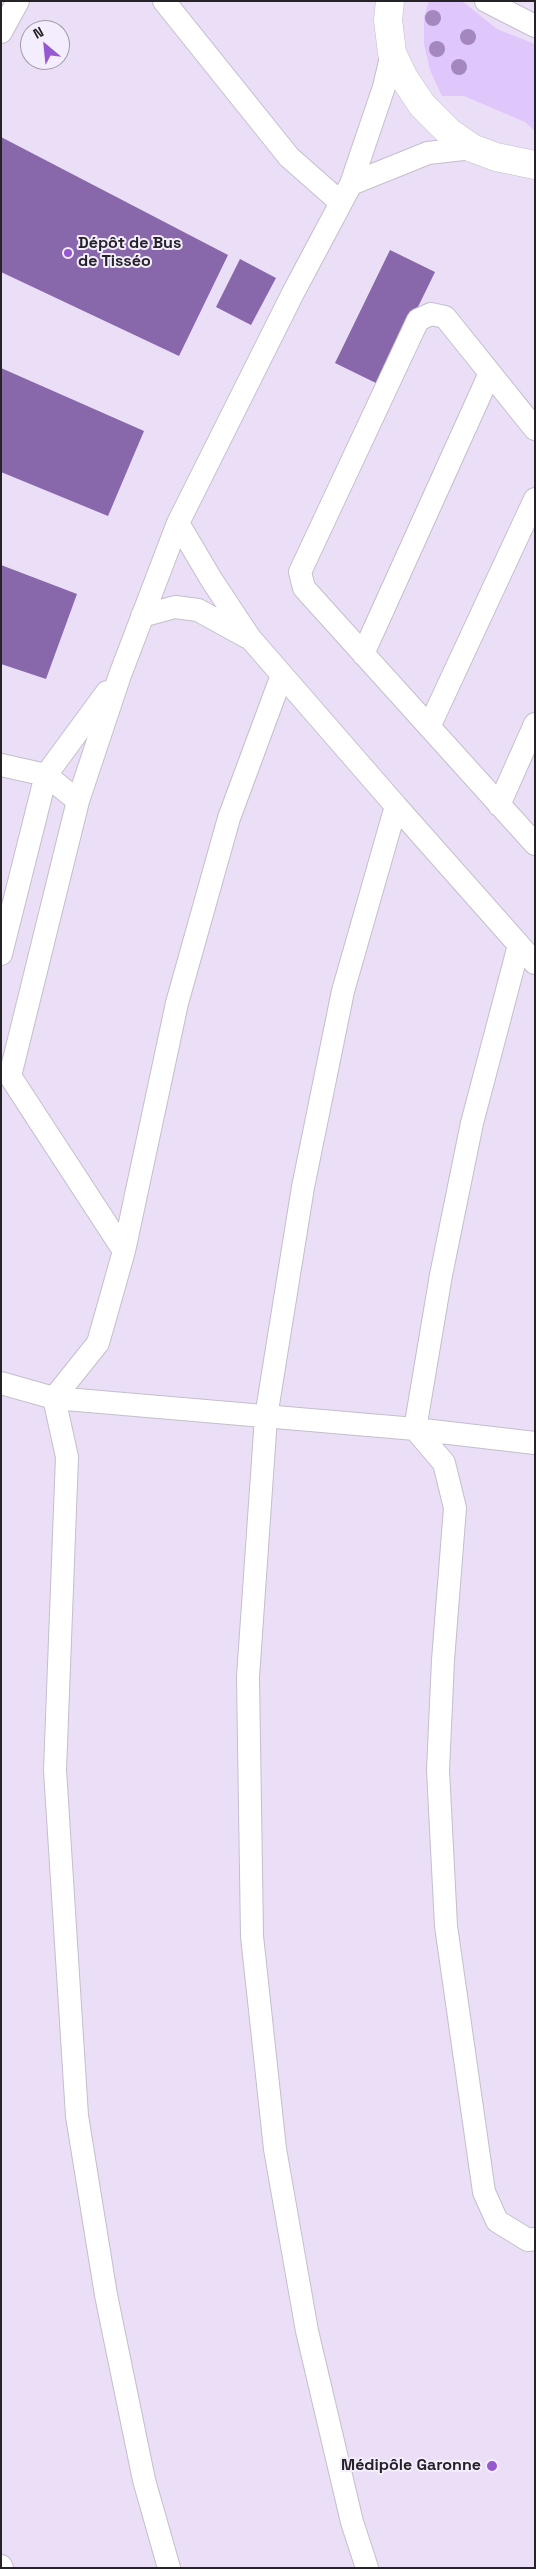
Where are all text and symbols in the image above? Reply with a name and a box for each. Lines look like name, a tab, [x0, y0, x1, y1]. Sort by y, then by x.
north arrow	[20, 20, 70, 70]
text: N	[30, 22, 47, 43]
place label: Dépôt de Bus de Tisséo	[78, 234, 181, 272]
marker: Dépôt de Bus de Tisséo	[62, 247, 74, 259]
place label: Médipôle Garonne	[341, 2456, 481, 2476]
marker: Médipôle Garonne	[485, 2459, 499, 2473]

